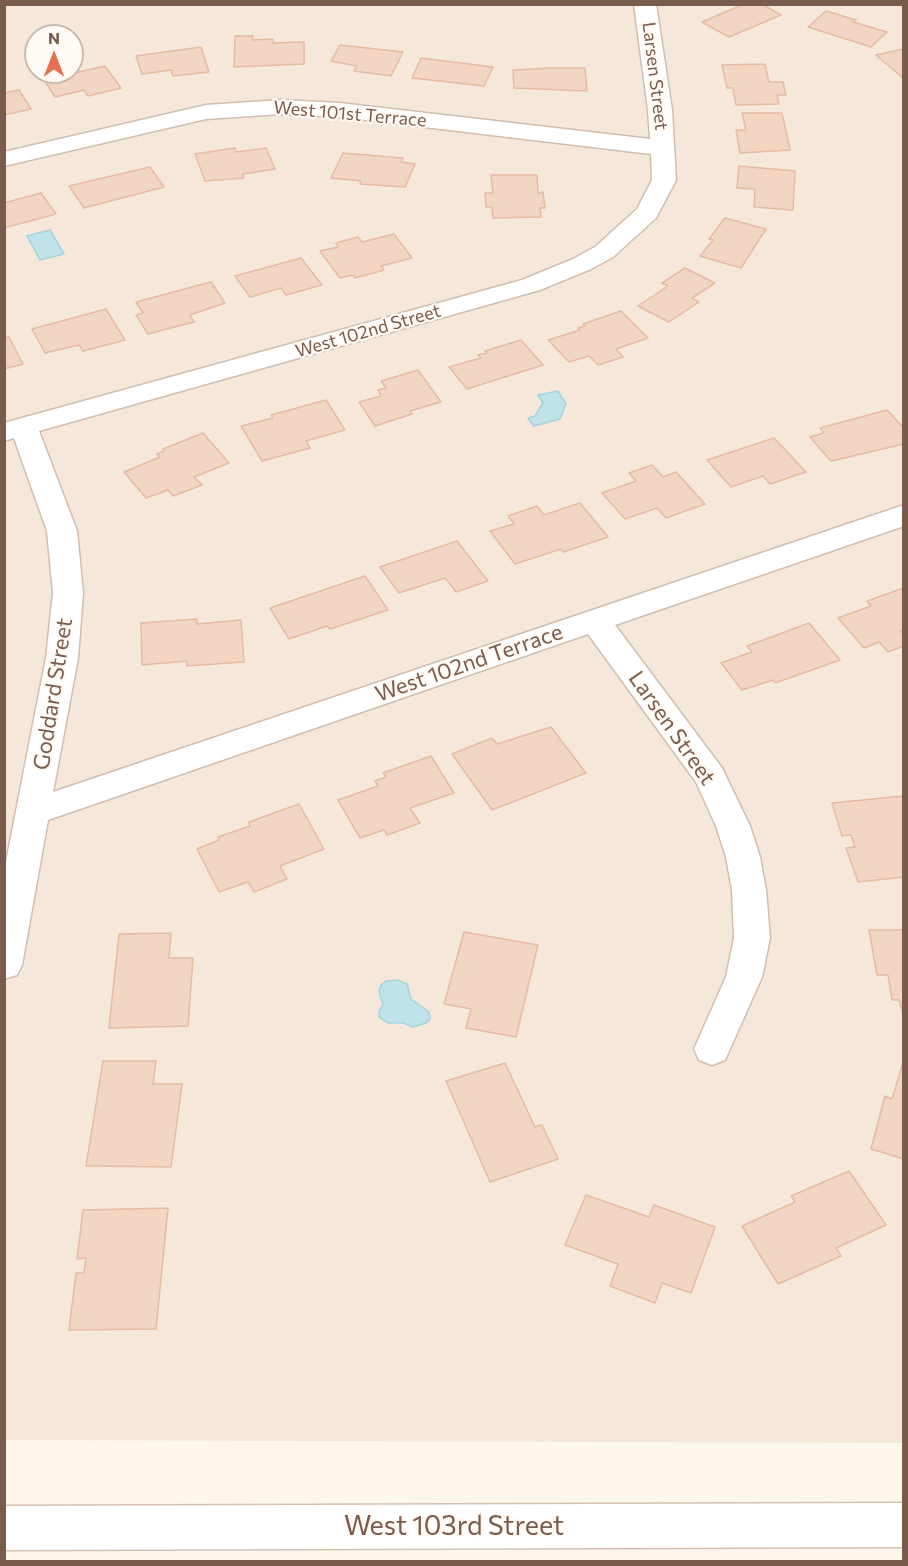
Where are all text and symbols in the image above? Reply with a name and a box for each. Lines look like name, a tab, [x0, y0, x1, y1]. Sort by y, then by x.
street label: Larsen Street	[638, 21, 672, 131]
north arrow	[24, 24, 84, 84]
text: N	[48, 28, 60, 47]
street label: West 101st Terrace	[273, 97, 427, 131]
street label: West 102nd Street	[293, 300, 443, 362]
street label: Goddard Street	[28, 616, 78, 772]
street label: West 102nd Terrace	[372, 619, 566, 707]
street label: Larsen Street	[623, 666, 721, 790]
street label: West 103rd Street	[344, 1510, 564, 1542]

